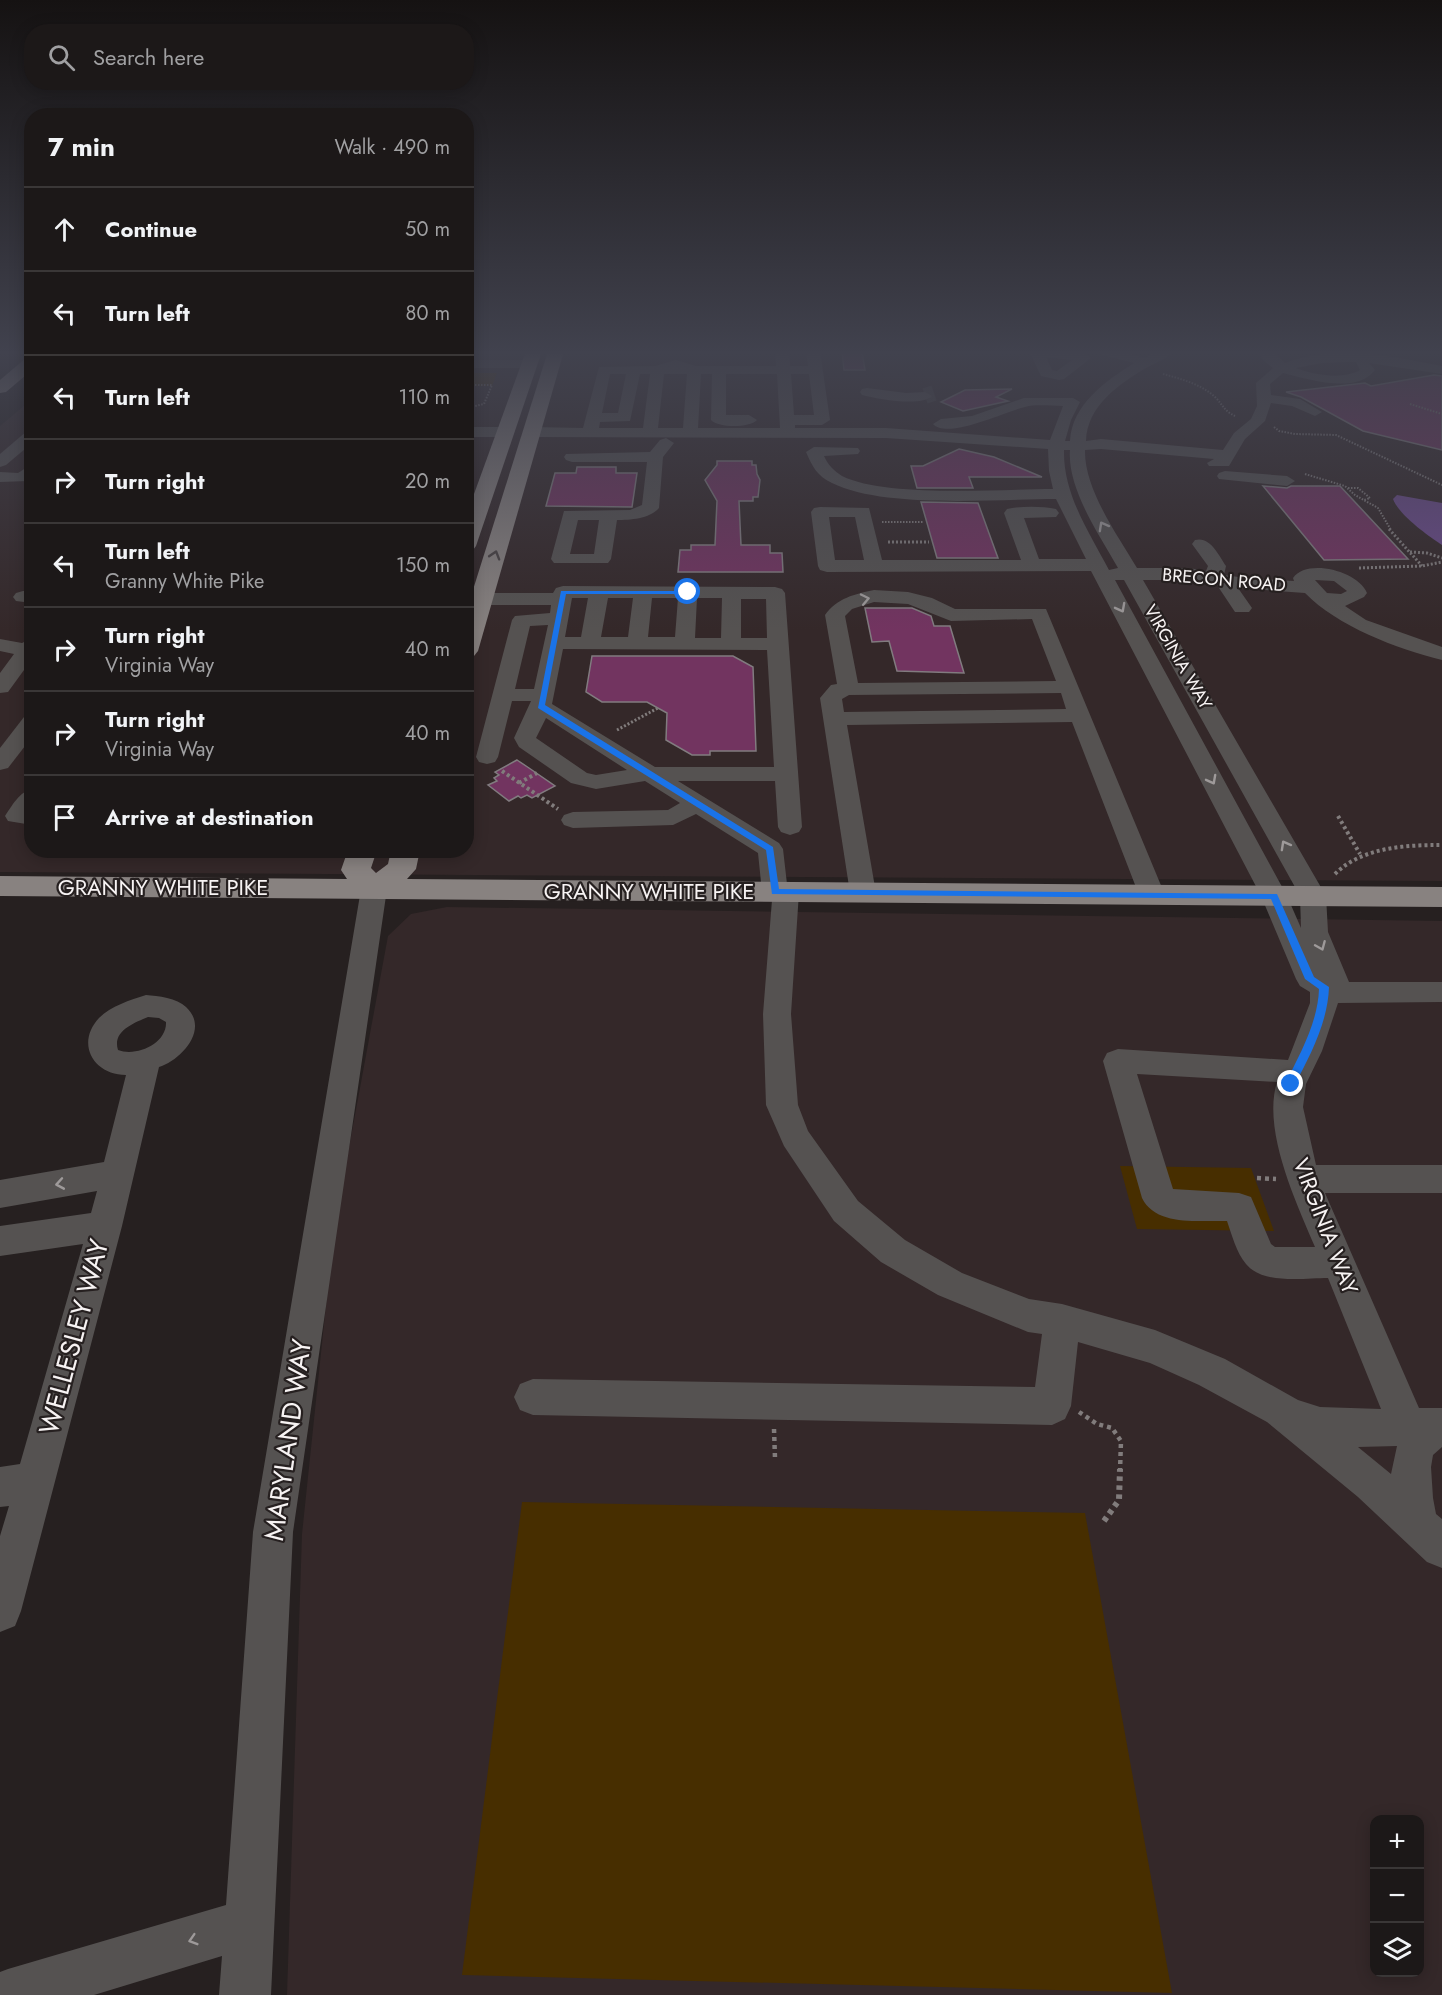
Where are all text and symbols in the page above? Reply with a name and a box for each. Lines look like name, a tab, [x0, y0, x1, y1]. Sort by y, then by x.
search box	[24, 24, 474, 90]
icon: search	[45, 41, 78, 74]
text: Search here	[93, 41, 204, 73]
text: 7 min	[48, 128, 115, 166]
text: Walk · 490 m	[334, 133, 450, 162]
icon: ahead	[48, 213, 81, 246]
text: Continue	[105, 213, 197, 245]
text: 50 m	[405, 215, 450, 244]
icon: left	[48, 297, 81, 330]
text: Turn left	[105, 297, 190, 329]
text: 80 m	[405, 299, 450, 328]
icon: left	[48, 381, 81, 414]
text: Turn left	[105, 381, 190, 413]
text: 110 m	[398, 383, 450, 412]
icon: right	[48, 465, 81, 498]
text: Turn right	[105, 465, 205, 497]
text: 20 m	[405, 467, 450, 496]
one-way arrow	[1099, 522, 1110, 533]
text: Turn left	[105, 535, 190, 567]
icon: left	[48, 549, 81, 582]
one-way arrow	[488, 550, 500, 561]
text: 150 m	[396, 551, 450, 580]
street label: BRECON ROAD	[1161, 562, 1287, 598]
text: Granny White Pike	[105, 567, 264, 596]
route start	[674, 578, 700, 604]
one-way arrow	[860, 594, 870, 607]
street label: VIRGINIA WAY	[1137, 600, 1219, 715]
one-way arrow	[1114, 602, 1125, 613]
text: Turn right	[105, 619, 205, 651]
icon: right	[48, 633, 81, 666]
text: 40 m	[405, 635, 450, 664]
text: Virginia Way	[105, 651, 214, 680]
text: Turn right	[105, 703, 205, 735]
icon: right	[48, 717, 81, 750]
text: 40 m	[405, 719, 450, 748]
text: Virginia Way	[105, 735, 214, 764]
one-way arrow	[1205, 774, 1216, 785]
icon: arrive	[48, 801, 81, 834]
text: Arrive at destination	[105, 801, 314, 833]
one-way arrow	[1281, 840, 1292, 851]
street label: GRANNY WHITE PIKE	[58, 871, 268, 903]
street label: GRANNY WHITE PIKE	[544, 875, 754, 907]
one-way arrow	[1314, 939, 1326, 950]
route end	[1277, 1070, 1303, 1096]
street label: VIRGINIA WAY	[1285, 1153, 1367, 1299]
one-way arrow	[55, 1177, 65, 1190]
street label: WELLESLEY WAY	[29, 1234, 119, 1439]
street label: MARYLAND WAY	[254, 1336, 321, 1543]
map controls	[1370, 1815, 1424, 1977]
button: +	[1370, 1815, 1424, 1869]
button: −	[1370, 1869, 1424, 1923]
button: layers	[1370, 1923, 1424, 1977]
one-way arrow	[188, 1933, 199, 1945]

